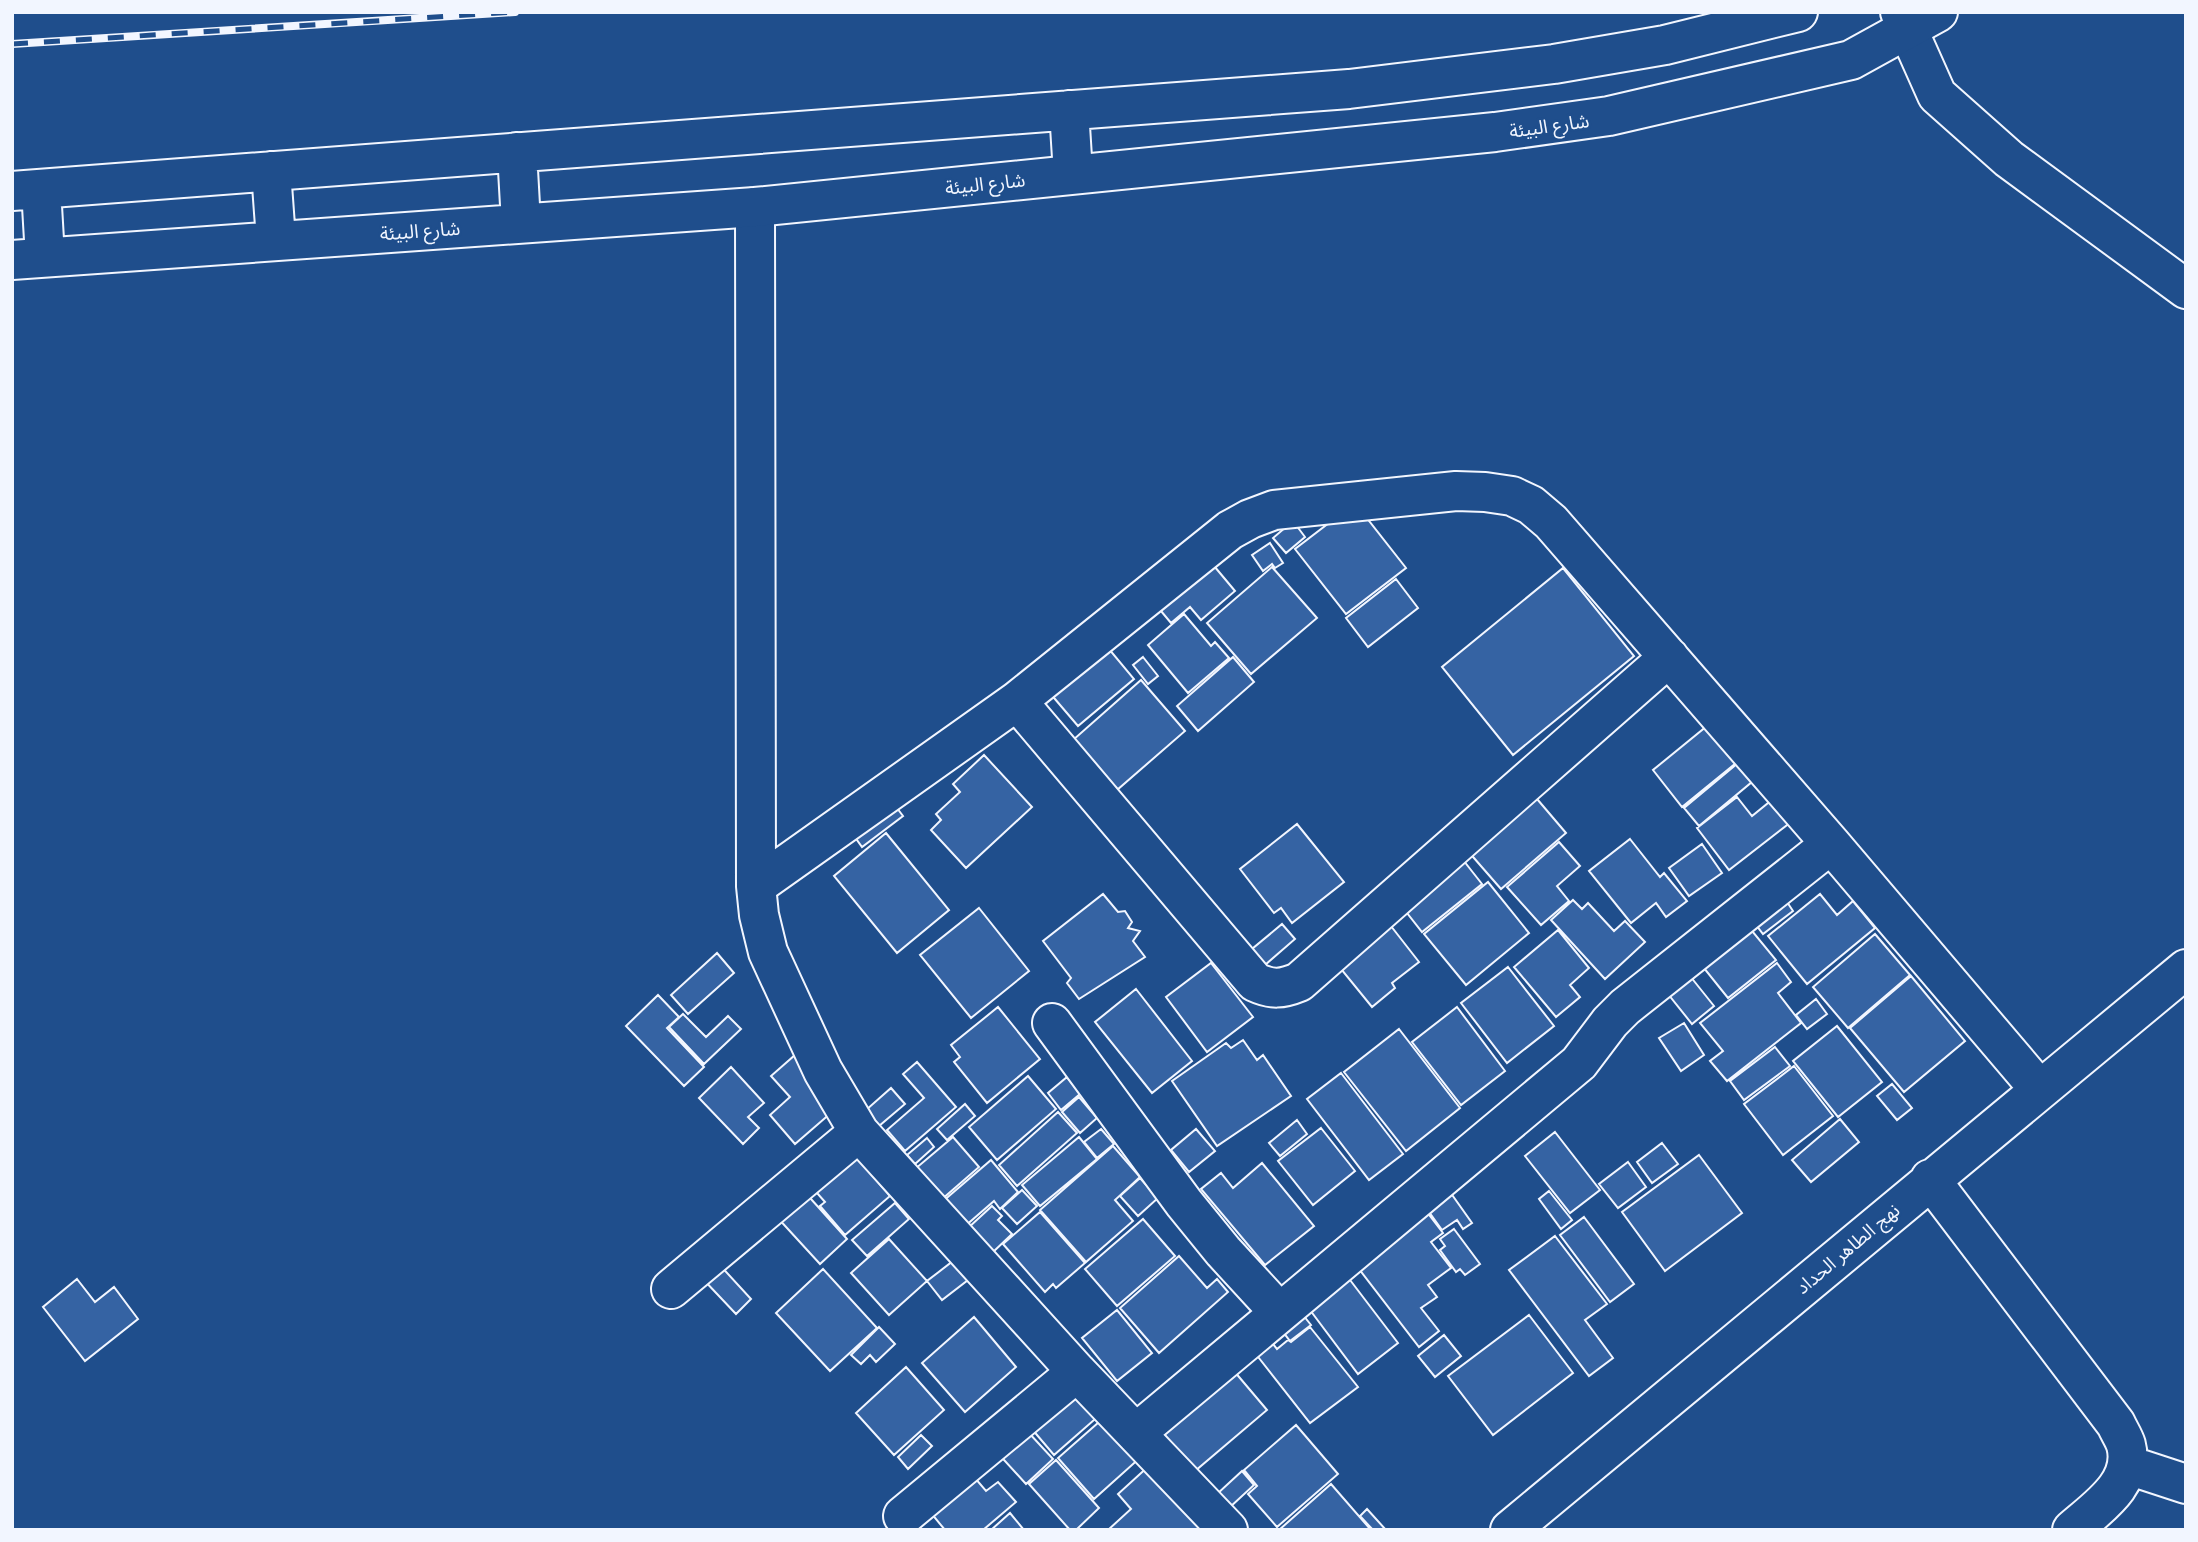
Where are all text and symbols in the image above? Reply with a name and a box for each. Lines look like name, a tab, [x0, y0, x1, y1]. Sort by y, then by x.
street label: شارع البيئة	[1507, 108, 1591, 145]
street label: شارع البيئة	[944, 167, 1027, 202]
street label: شارع البيئة	[379, 216, 461, 247]
street label: نهج الطاهر الحداد	[1790, 1198, 1906, 1301]

